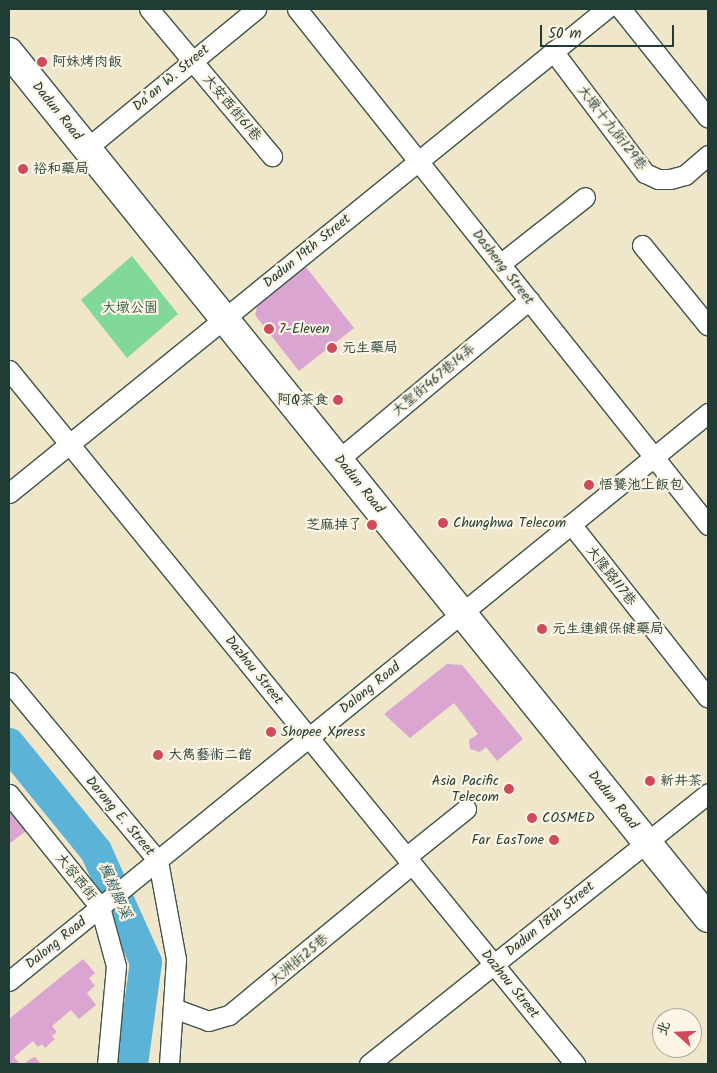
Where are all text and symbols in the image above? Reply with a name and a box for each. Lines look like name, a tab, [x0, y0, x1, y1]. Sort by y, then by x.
scale bar	[542, 15, 676, 47]
text: 50 m	[548, 22, 582, 46]
street label: Da’an W. Street	[129, 41, 213, 115]
place label: 阿妹烤肉飯	[52, 54, 122, 70]
marker: 阿妹烤肉飯	[36, 56, 48, 68]
street label: 大安西街61巷	[199, 71, 265, 145]
street label: Dadun Road	[28, 78, 86, 144]
street label: 大墩十九街129巷	[574, 82, 650, 174]
place label: 裕和藥局	[33, 161, 89, 177]
marker: 裕和藥局	[17, 163, 29, 175]
street label: Dadun 19th Street	[260, 211, 354, 291]
street label: Dasheng Street	[468, 226, 538, 308]
park label: 大墩公園	[102, 300, 158, 316]
place label: 7-Eleven	[279, 321, 329, 337]
marker: 7-Eleven	[263, 323, 275, 335]
place label: 元生藥局	[342, 340, 398, 356]
street label: 大聖街467巷14弄	[389, 340, 479, 420]
marker: 元生藥局	[326, 342, 338, 354]
place label: 阿Q茶食	[277, 392, 328, 408]
marker: 阿Q茶食	[332, 394, 344, 406]
street label: Dadun Road	[330, 451, 388, 517]
place label: 悟饕池上飯包	[599, 477, 683, 493]
marker: 悟饕池上飯包	[583, 479, 595, 491]
place label: Chunghwa Telecom	[453, 515, 566, 531]
place label: 芝麻掉了	[306, 517, 362, 533]
marker: Chunghwa Telecom	[437, 517, 449, 529]
marker: 芝麻掉了	[366, 519, 378, 531]
street label: 大隆路117巷	[582, 543, 640, 609]
place label: 元生連鎖保健藥局	[552, 621, 664, 637]
marker: 元生連鎖保健藥局	[536, 623, 548, 635]
street label: Dazhou Street	[221, 632, 287, 708]
street label: Dalong Road	[336, 658, 404, 718]
place label: Shopee Xpress	[281, 724, 365, 740]
marker: Shopee Xpress	[265, 726, 277, 738]
place label: 大雋藝術二館	[168, 747, 252, 763]
marker: 大雋藝術二館	[152, 749, 164, 761]
street label: Dadun Road	[584, 767, 642, 833]
street label: Darong E. Street	[82, 773, 158, 859]
place label: Asia Pacific Telecom	[432, 773, 499, 806]
place label: 新井茶	[660, 773, 702, 789]
marker: 新井茶	[644, 775, 656, 787]
marker: Asia Pacific Telecom	[503, 783, 515, 795]
place label: COSMED	[542, 810, 595, 826]
marker: COSMED	[526, 812, 538, 824]
place label: Far EasTone	[472, 832, 544, 848]
marker: Far EasTone	[548, 834, 560, 846]
street label: 大容西街	[52, 850, 100, 904]
water label: 楓樹腳溪	[94, 860, 134, 922]
street label: Dadun 18th Street	[502, 878, 598, 960]
street label: Dalong Road	[22, 913, 90, 973]
street label: 大洲街25巷	[266, 931, 332, 989]
street label: Dazhou Street	[477, 946, 543, 1022]
north arrow	[652, 1008, 702, 1058]
text: 北	[651, 1018, 677, 1039]

